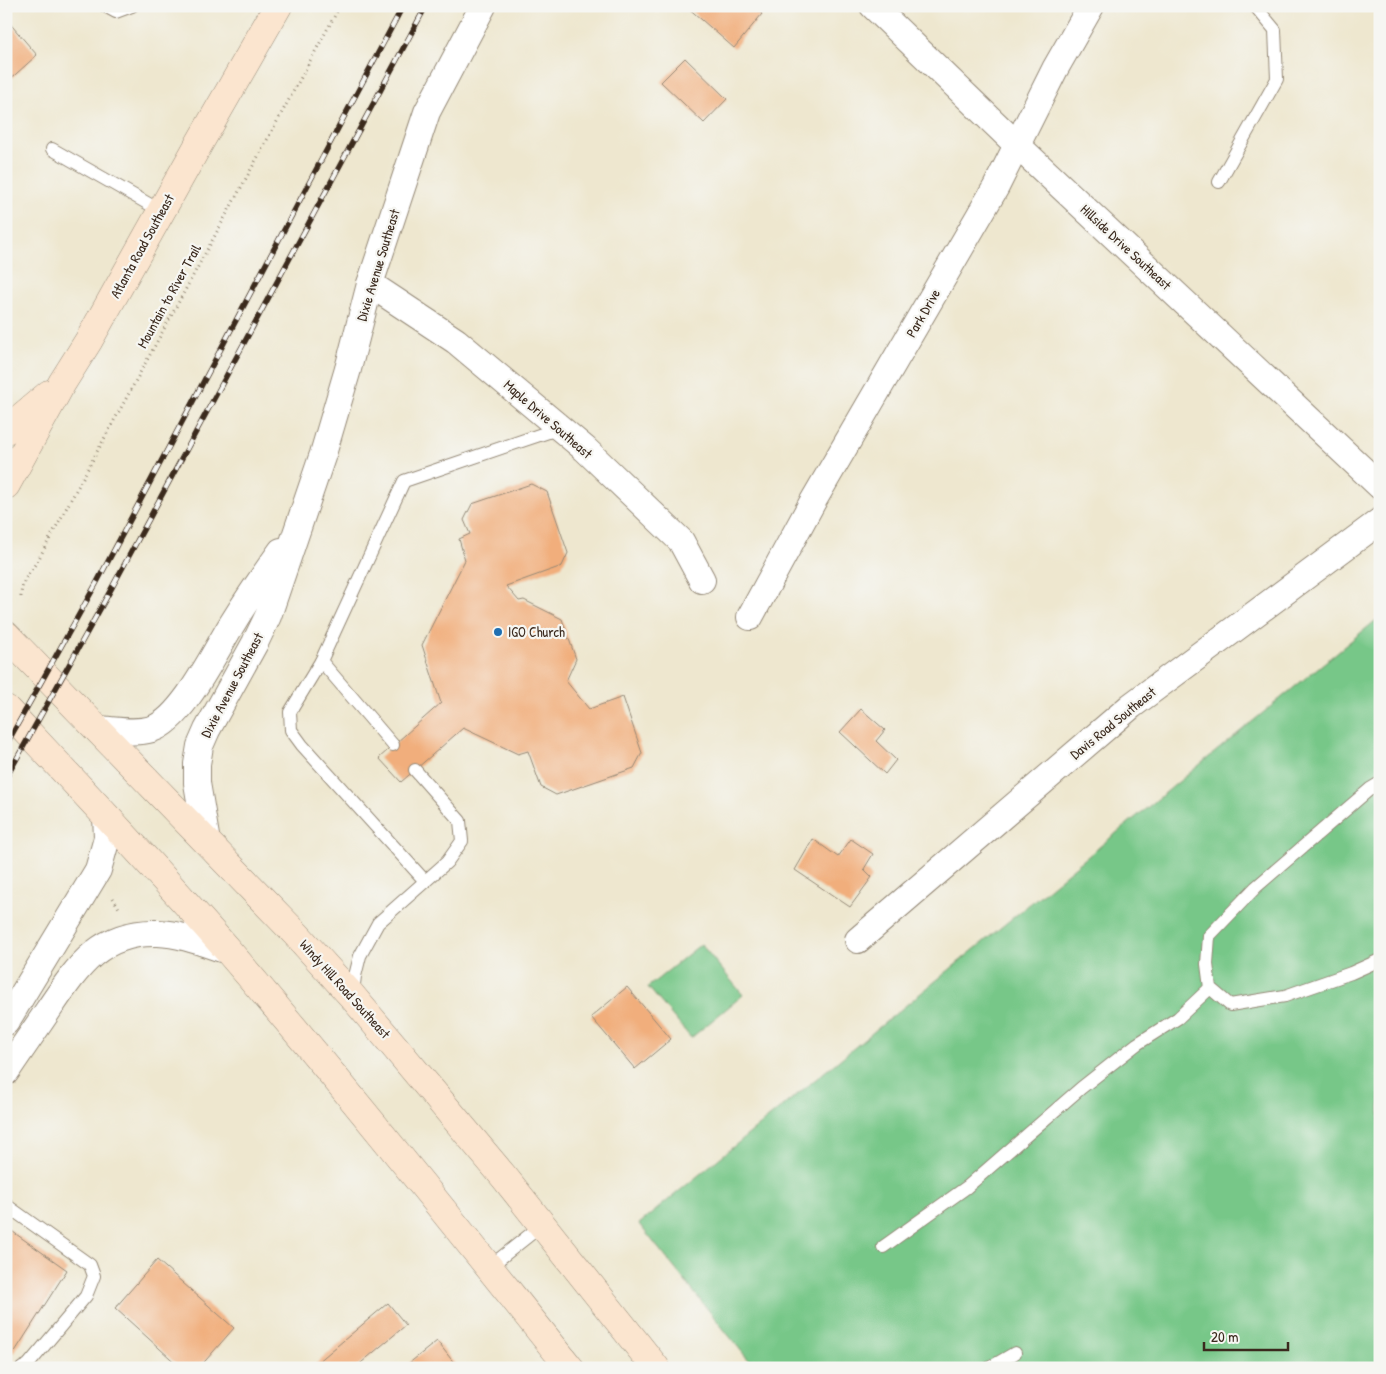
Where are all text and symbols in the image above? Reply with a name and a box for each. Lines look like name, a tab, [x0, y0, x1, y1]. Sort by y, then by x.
street label: Atlanta Road Southeast	[105, 190, 178, 301]
street label: Hillside Drive Southeast	[1077, 200, 1176, 294]
street label: Dixie Avenue Southeast	[351, 206, 404, 323]
street label: Mountain to River Trail	[132, 240, 205, 351]
street label: Park Drive	[901, 285, 944, 340]
street label: Maple Drive Southeast	[499, 375, 597, 463]
place label: IGO Church	[508, 622, 565, 641]
marker: IGO Church	[492, 626, 504, 638]
street label: Dixie Avenue Southeast	[196, 629, 267, 741]
street label: Davis Road Southeast	[1066, 682, 1160, 763]
street label: Windy Hill Road Southeast	[295, 935, 395, 1043]
scale bar	[1204, 1319, 1287, 1351]
text: 20 m	[1211, 1326, 1238, 1347]

